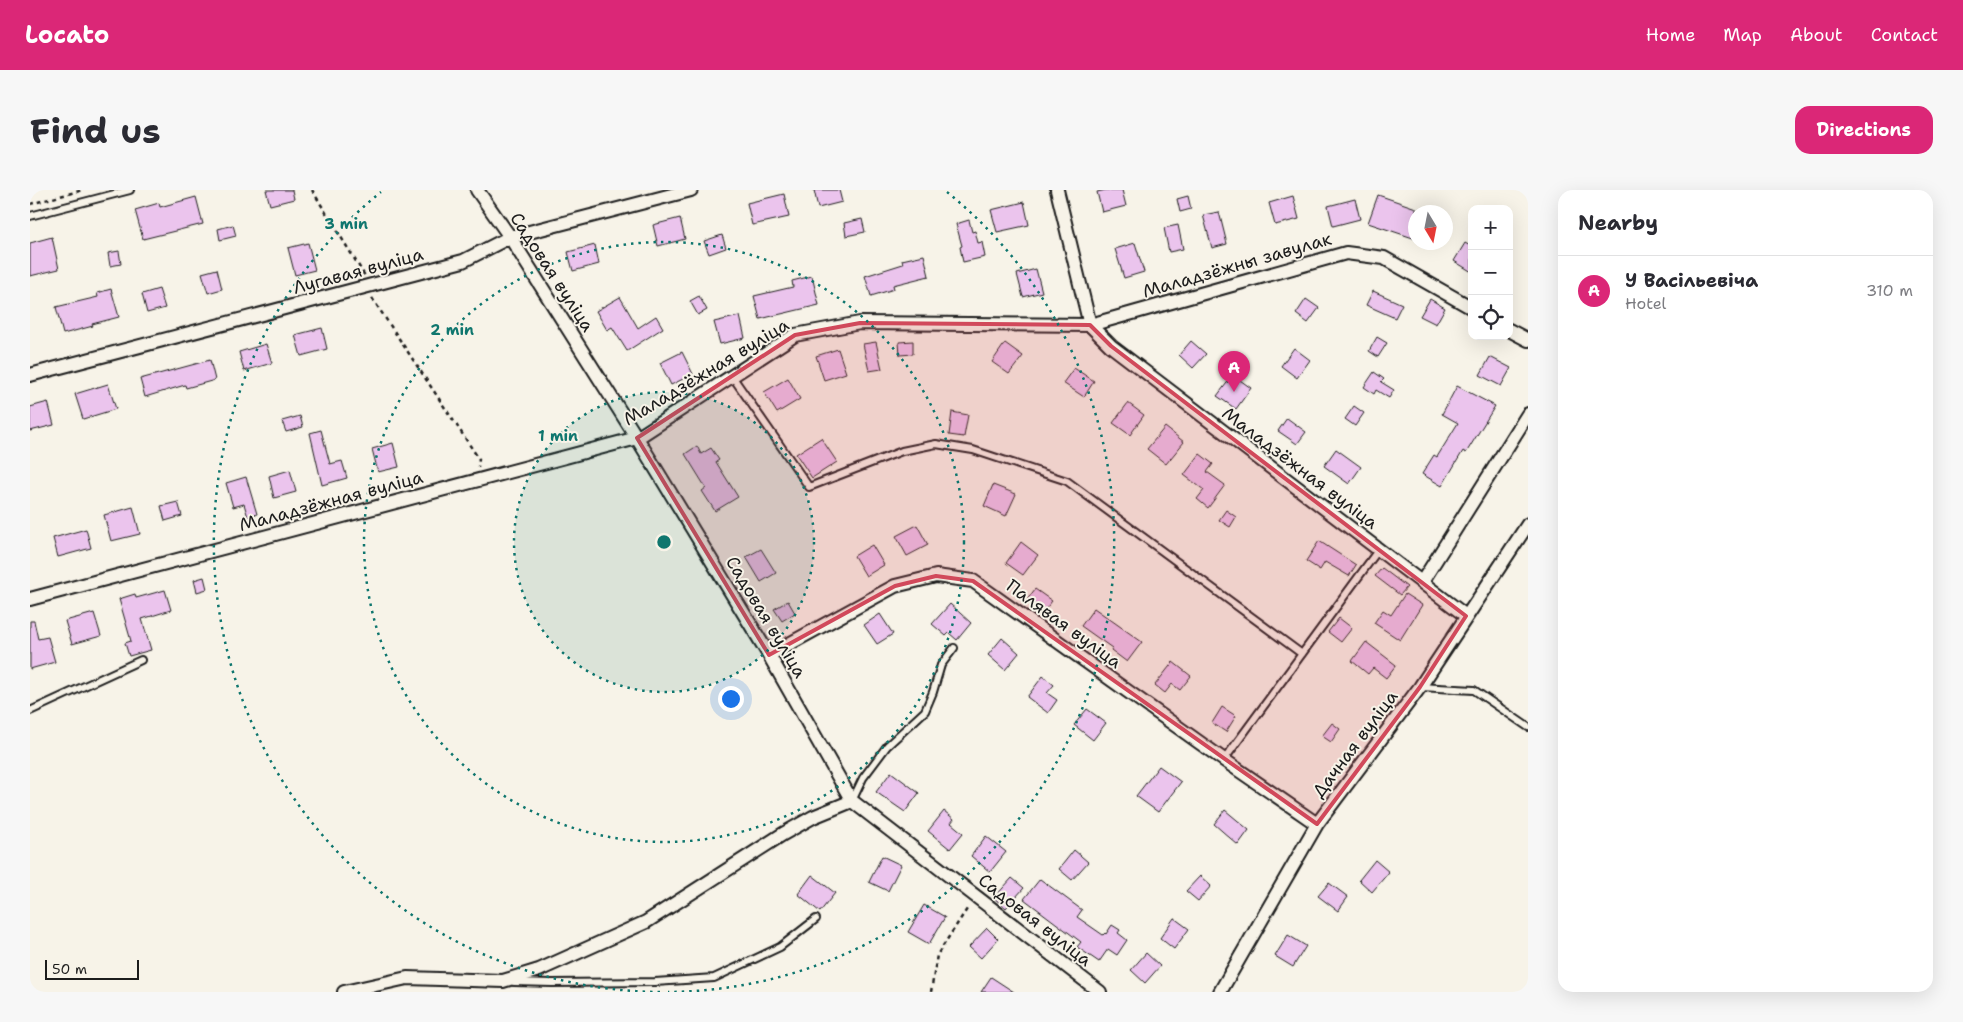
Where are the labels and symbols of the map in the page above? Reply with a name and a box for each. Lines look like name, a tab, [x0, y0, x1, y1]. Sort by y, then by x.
north arrow	[1408, 205, 1453, 250]
street label: Садовая вуліца	[504, 208, 600, 336]
text: 3 min	[324, 214, 368, 234]
street label: Маладзёжны завулак	[1140, 226, 1335, 303]
street label: Лугавая вуліца	[290, 242, 426, 300]
street label: Маладзёжная вуліца	[619, 313, 793, 431]
text: 2 min	[430, 320, 474, 340]
pin: A	[1218, 351, 1250, 392]
street label: Маладзёжная вуліца	[1217, 401, 1383, 535]
text: 1 min	[538, 426, 578, 446]
street label: Маладзёжная вуліца	[236, 465, 426, 537]
centre of rings	[655, 533, 673, 551]
street label: Садовая вуліца	[720, 552, 812, 682]
street label: Палявая вуліца	[1002, 574, 1126, 674]
street label: Дачная вуліца	[1307, 685, 1403, 803]
your location	[718, 686, 744, 712]
street label: Садовая вуліца	[973, 868, 1097, 972]
scale bar	[45, 957, 139, 980]

